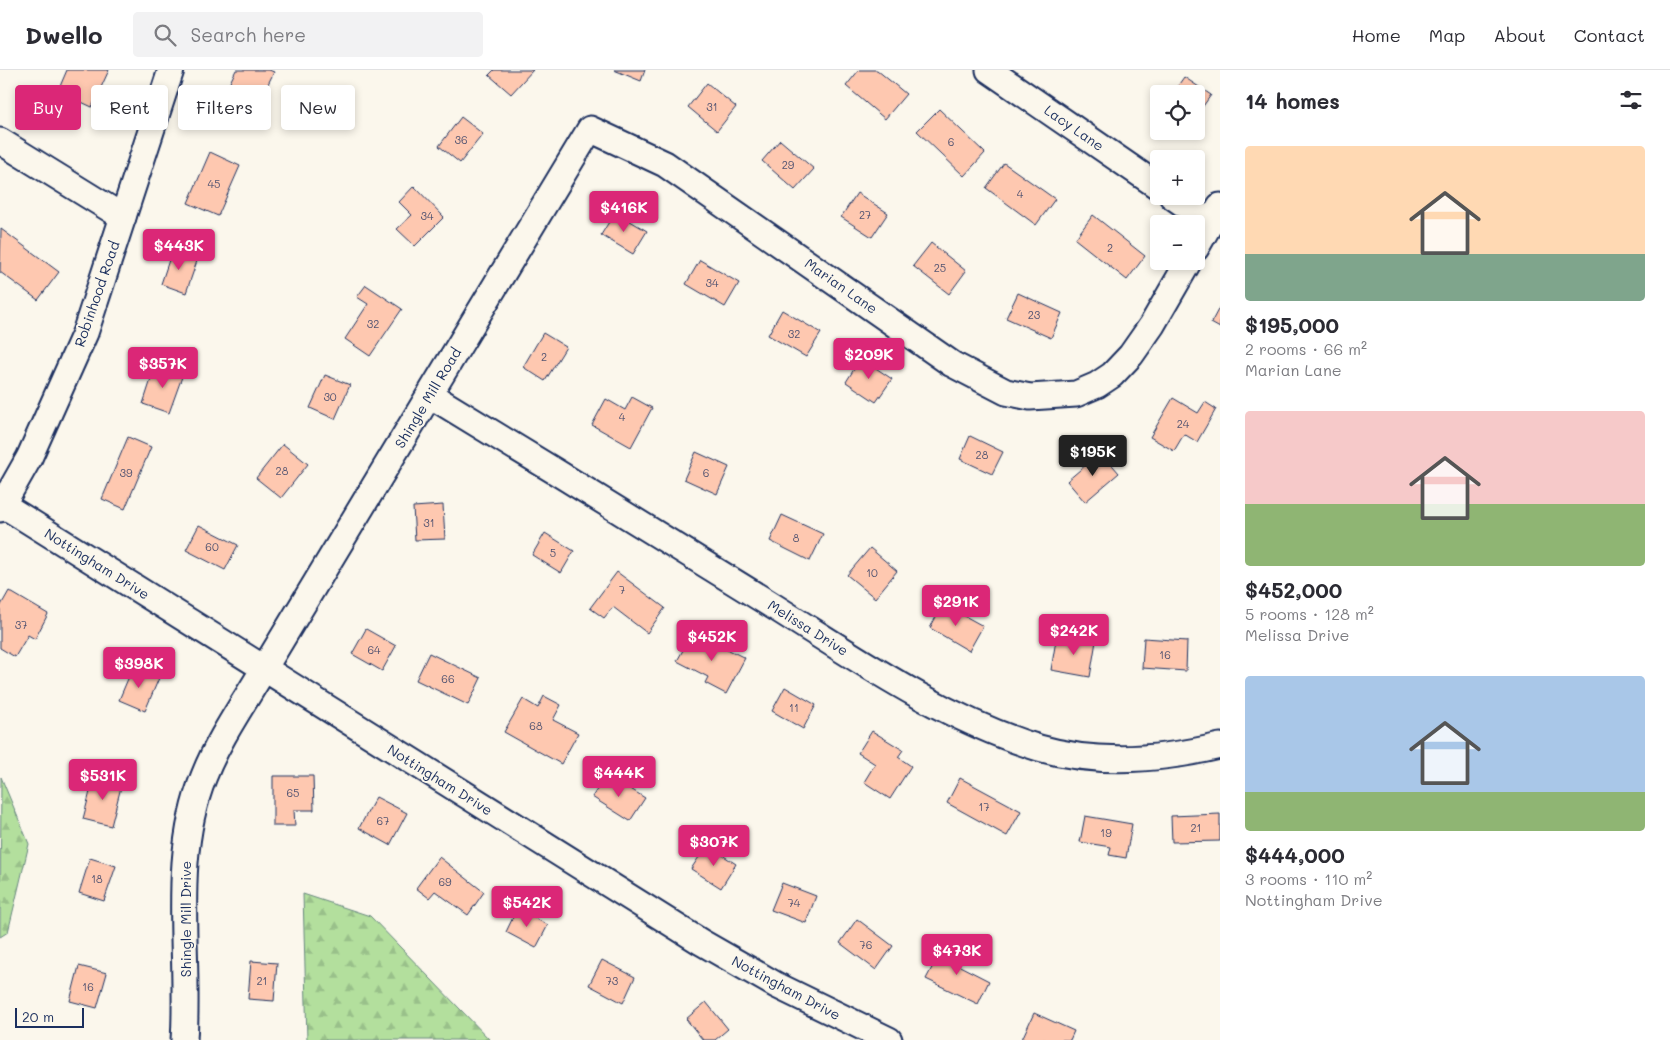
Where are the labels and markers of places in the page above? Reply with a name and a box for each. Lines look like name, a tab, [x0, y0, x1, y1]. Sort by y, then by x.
pin: $416K	[589, 190, 659, 233]
pin: $443K	[144, 228, 214, 271]
pin: $209K	[834, 338, 904, 380]
pin: $357K	[128, 346, 198, 389]
pin: $195K	[1058, 434, 1128, 477]
pin: $291K	[921, 584, 991, 627]
pin: $242K	[1039, 614, 1109, 656]
pin: $452K	[677, 620, 747, 662]
pin: $398K	[104, 646, 174, 689]
pin: $444K	[584, 756, 654, 798]
pin: $531K	[68, 758, 138, 801]
pin: $307K	[679, 824, 749, 867]
pin: $542K	[492, 886, 562, 928]
pin: $473K	[922, 934, 992, 976]

